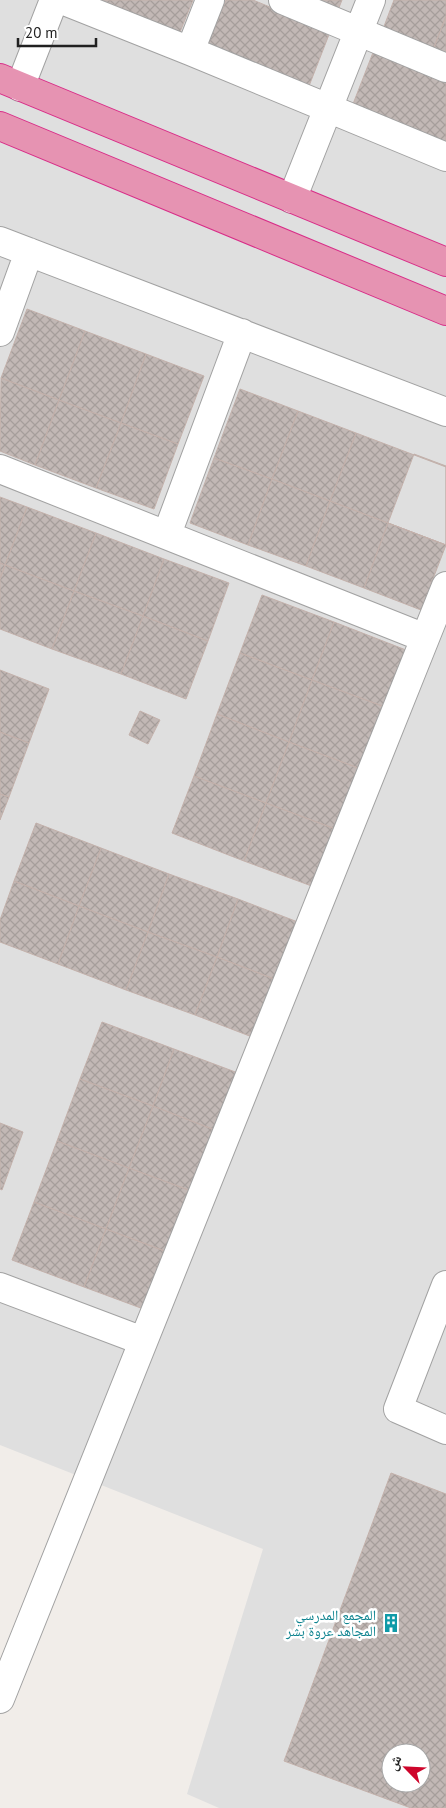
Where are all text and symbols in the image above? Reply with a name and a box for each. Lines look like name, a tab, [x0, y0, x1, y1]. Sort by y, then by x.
scale bar	[18, 15, 95, 47]
text: 20 m	[25, 23, 58, 42]
place label: المجمع المدرسي المجاهد عروة بشر	[285, 1606, 376, 1640]
building icon: المجمع المدرسي المجاهد عروة بشر	[380, 1612, 402, 1634]
north arrow	[381, 1743, 431, 1793]
text: ش	[383, 1752, 405, 1773]

